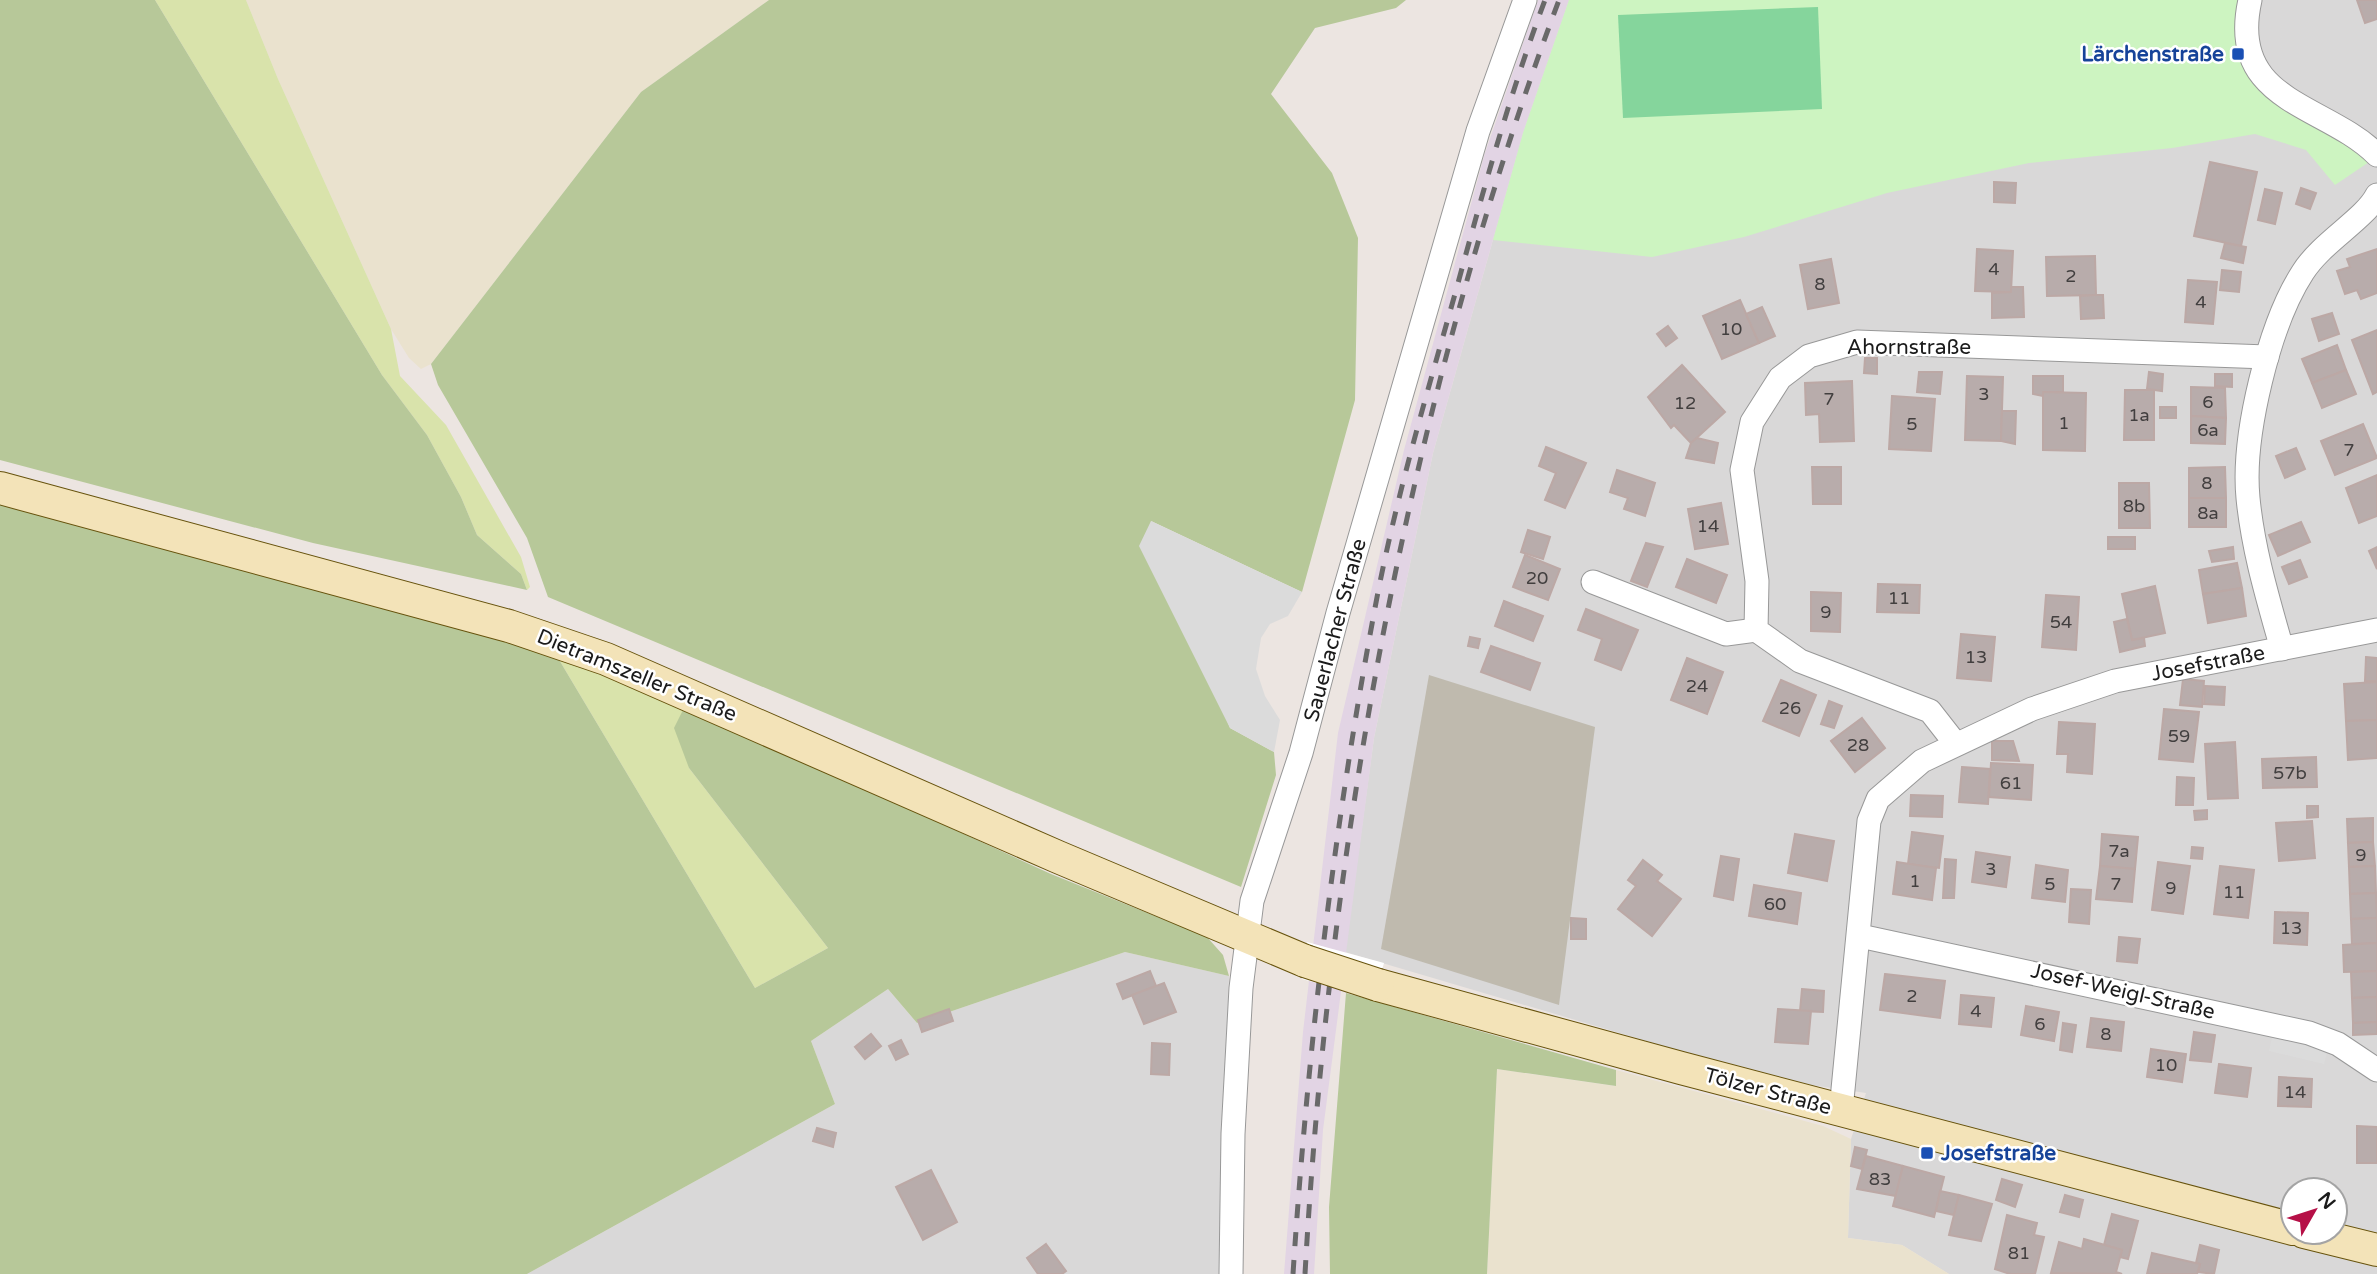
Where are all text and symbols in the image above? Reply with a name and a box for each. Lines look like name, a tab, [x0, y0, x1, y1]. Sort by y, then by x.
place label: Lärchenstraße	[2081, 42, 2224, 67]
marker: Lärchenstraße	[2230, 46, 2246, 62]
house number: 4	[1988, 258, 2000, 280]
house number: 2	[2065, 265, 2077, 287]
house number: 8	[1814, 273, 1826, 295]
house number: 4	[2195, 291, 2207, 313]
house number: 10	[1720, 318, 1742, 340]
street label: Ahornstraße	[1847, 335, 1971, 360]
house number: 3	[1978, 383, 1990, 405]
house number: 7	[1823, 388, 1835, 410]
house number: 6	[2202, 391, 2214, 413]
house number: 12	[1674, 392, 1696, 414]
house number: 1a	[2128, 404, 2150, 426]
house number: 1	[2058, 412, 2070, 434]
house number: 5	[1906, 413, 1918, 435]
house number: 6a	[2197, 419, 2219, 441]
house number: 7	[2343, 439, 2355, 461]
house number: 8	[2201, 472, 2213, 494]
house number: 8b	[2123, 495, 2145, 517]
house number: 8a	[2197, 502, 2219, 524]
house number: 14	[1697, 515, 1719, 537]
street label: Sauerlacher Straße	[1299, 536, 1372, 725]
house number: 20	[1526, 567, 1548, 589]
house number: 11	[1888, 587, 1910, 609]
house number: 9	[1820, 601, 1832, 623]
house number: 54	[2050, 611, 2072, 633]
street label: Dietramszeller Straße	[533, 624, 740, 727]
street label: Josefstraße	[2149, 640, 2267, 687]
house number: 13	[1965, 646, 1987, 668]
house number: 24	[1686, 675, 1708, 697]
house number: 26	[1779, 697, 1801, 719]
house number: 59	[2168, 725, 2190, 747]
house number: 28	[1847, 734, 1869, 756]
house number: 57b	[2273, 762, 2307, 784]
house number: 61	[2000, 772, 2022, 794]
house number: 7a	[2108, 840, 2130, 862]
house number: 9	[2355, 844, 2367, 866]
house number: 3	[1985, 858, 1997, 880]
house number: 1	[1909, 870, 1921, 892]
house number: 5	[2044, 873, 2056, 895]
house number: 7	[2110, 873, 2122, 895]
house number: 9	[2165, 877, 2177, 899]
house number: 11	[2223, 881, 2245, 903]
house number: 60	[1764, 893, 1786, 915]
house number: 13	[2280, 917, 2302, 939]
street label: Josef-Weigl-Straße	[2028, 958, 2218, 1025]
house number: 2	[1906, 985, 1918, 1007]
house number: 4	[1970, 1000, 1982, 1022]
house number: 6	[2034, 1013, 2046, 1035]
house number: 8	[2100, 1023, 2112, 1045]
house number: 10	[2155, 1054, 2177, 1076]
street label: Tölzer Straße	[1702, 1063, 1834, 1120]
house number: 14	[2284, 1081, 2306, 1103]
place label: Josefstraße	[1940, 1141, 2056, 1166]
marker: Josefstraße	[1919, 1145, 1935, 1161]
house number: 83	[1869, 1168, 1891, 1190]
north arrow	[2279, 1176, 2349, 1246]
text: N	[2313, 1188, 2340, 1214]
house number: 81	[2008, 1242, 2030, 1264]

